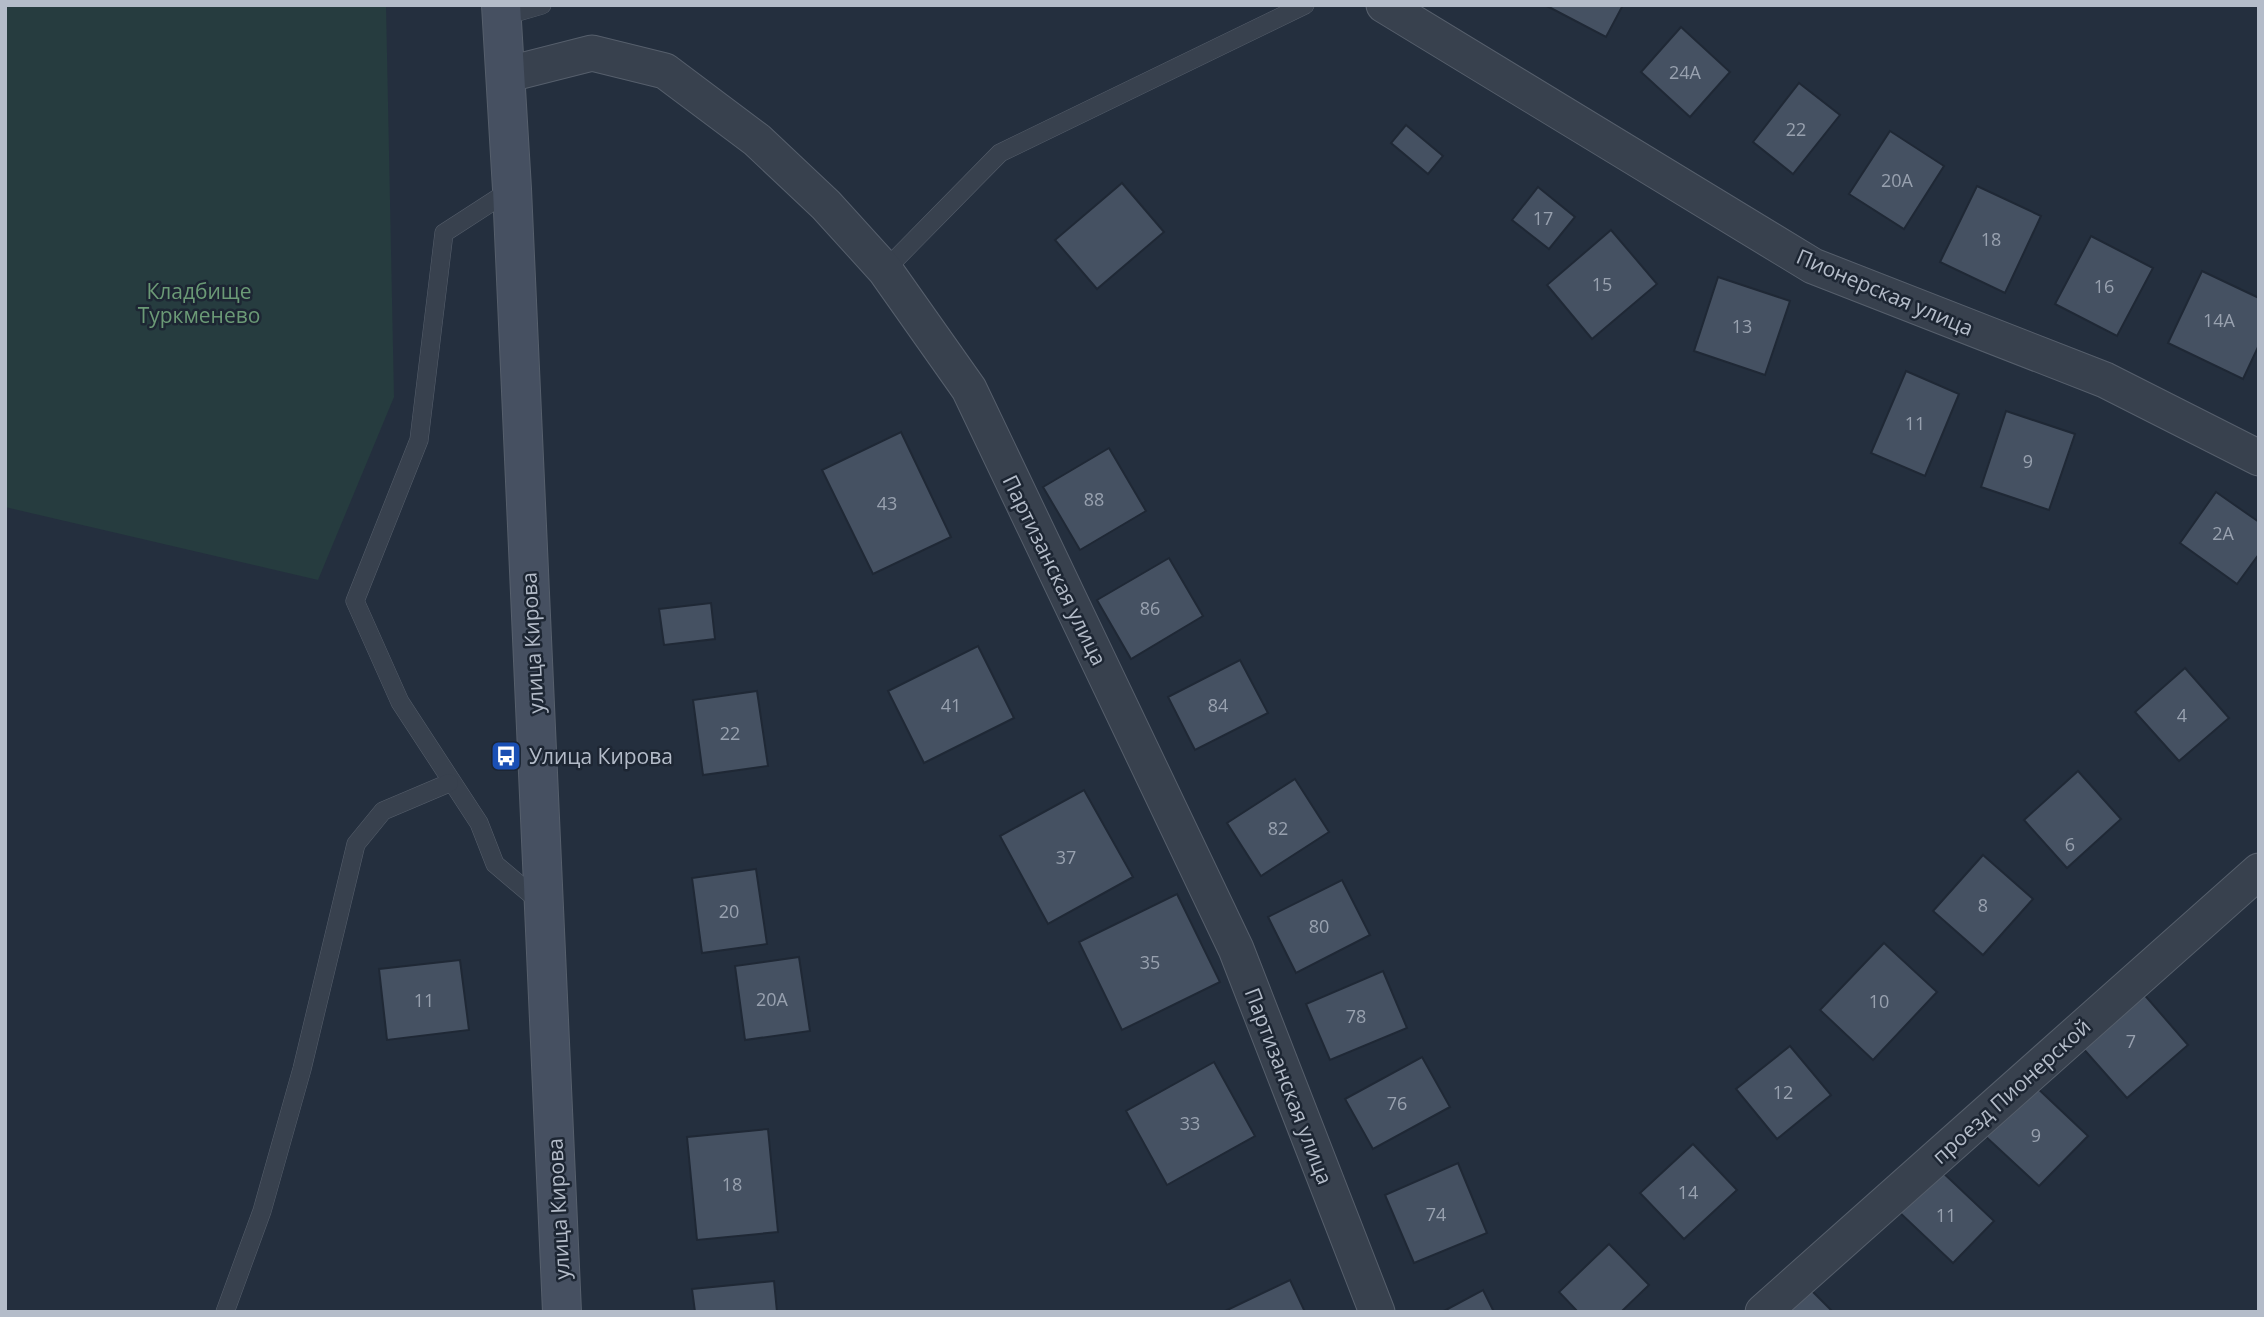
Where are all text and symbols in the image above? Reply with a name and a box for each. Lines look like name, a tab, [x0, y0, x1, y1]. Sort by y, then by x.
house number: 24А	[1669, 60, 1702, 84]
house number: 22	[1786, 117, 1806, 141]
house number: 20А	[1881, 168, 1914, 192]
house number: 17	[1533, 206, 1553, 230]
house number: 18	[1981, 227, 2001, 251]
street label: Пионерская улица	[1792, 242, 1978, 342]
house number: 15	[1592, 272, 1612, 296]
house number: 16	[2094, 274, 2114, 298]
park label: Кладбище Туркменево	[138, 277, 260, 329]
house number: 14А	[2203, 308, 2236, 332]
house number: 13	[1732, 314, 1752, 338]
house number: 11	[1905, 411, 1925, 435]
house number: 9	[2023, 449, 2033, 473]
street label: Партизанская улица	[997, 470, 1113, 670]
house number: 88	[1084, 487, 1104, 511]
house number: 43	[877, 491, 897, 515]
house number: 2А	[2212, 521, 2234, 545]
street label: улица Кирова	[514, 572, 550, 714]
house number: 86	[1140, 596, 1160, 620]
house number: 41	[941, 693, 961, 717]
house number: 84	[1208, 693, 1228, 717]
house number: 4	[2177, 703, 2187, 727]
house number: 22	[720, 721, 740, 745]
bus stop icon: Улица Кирова	[489, 739, 523, 773]
place label: Улица Кирова	[529, 742, 673, 770]
house number: 82	[1268, 816, 1288, 840]
house number: 6	[2065, 832, 2075, 856]
house number: 37	[1056, 845, 1076, 869]
house number: 8	[1978, 893, 1988, 917]
house number: 20	[719, 899, 739, 923]
house number: 80	[1309, 914, 1329, 938]
house number: 35	[1140, 950, 1160, 974]
street label: Партизанская улица	[1239, 984, 1339, 1188]
house number: 20А	[756, 987, 789, 1011]
house number: 11	[414, 988, 434, 1012]
house number: 10	[1869, 989, 1889, 1013]
house number: 78	[1346, 1004, 1366, 1028]
street label: проезд Пионерской	[1926, 1012, 2096, 1170]
house number: 7	[2126, 1029, 2136, 1053]
house number: 12	[1773, 1080, 1793, 1104]
house number: 76	[1387, 1091, 1407, 1115]
house number: 33	[1180, 1111, 1200, 1135]
house number: 9	[2031, 1123, 2041, 1147]
street label: улица Кирова	[540, 1138, 576, 1280]
house number: 18	[722, 1172, 742, 1196]
house number: 14	[1678, 1180, 1698, 1204]
house number: 74	[1426, 1202, 1446, 1226]
house number: 11	[1936, 1203, 1956, 1227]

